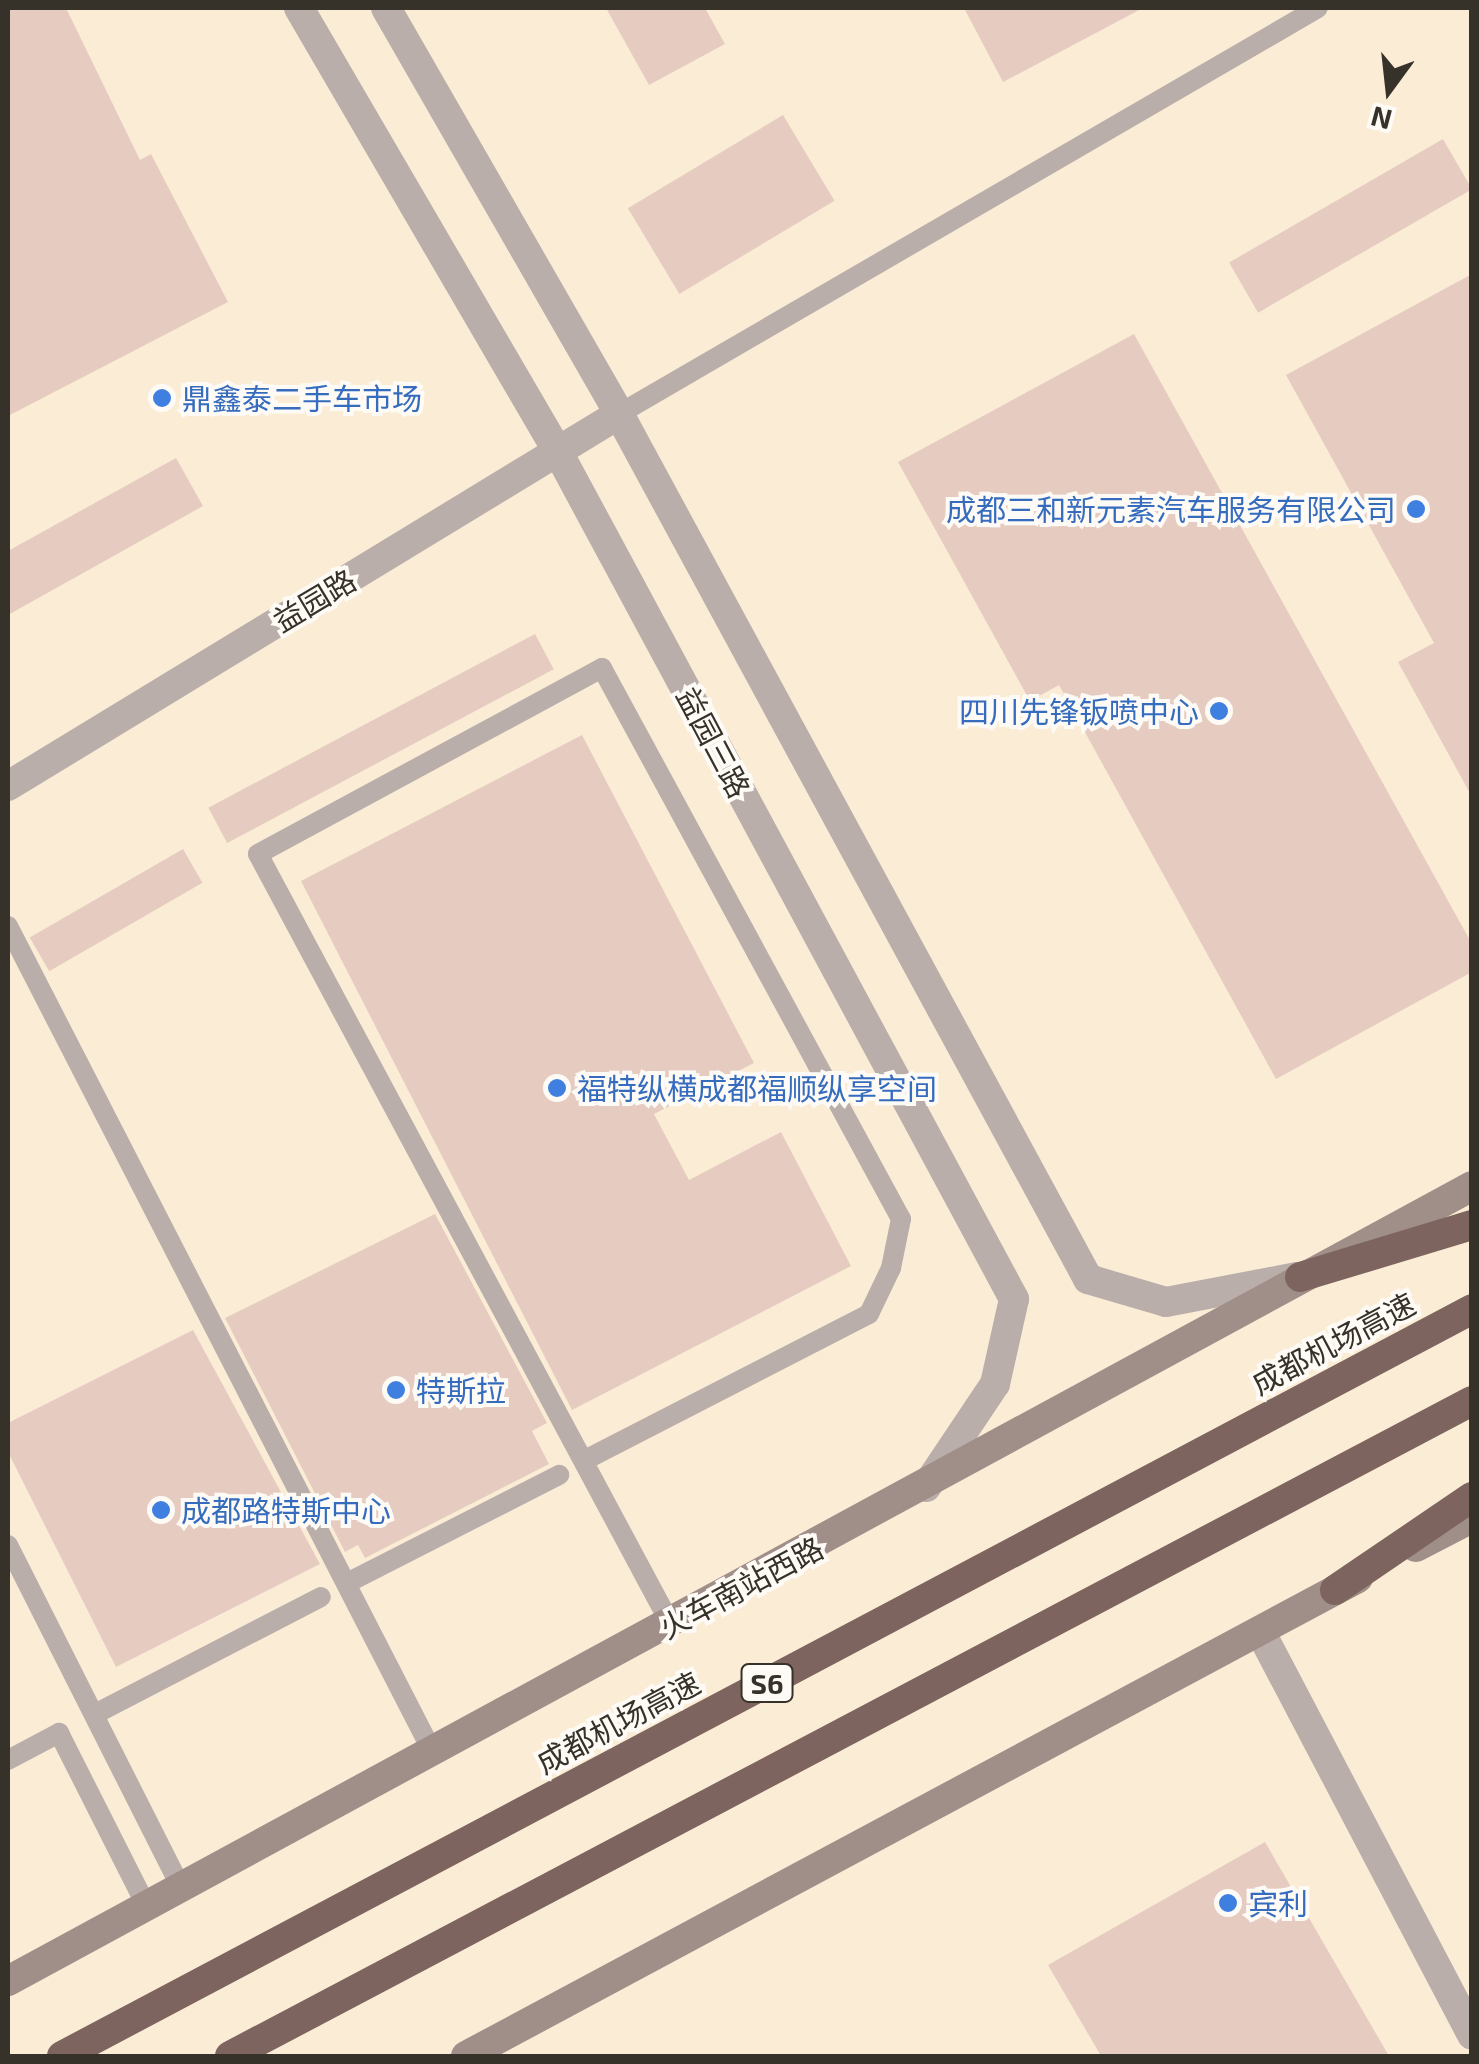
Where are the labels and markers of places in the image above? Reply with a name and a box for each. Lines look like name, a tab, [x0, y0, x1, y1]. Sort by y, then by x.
place label: 鼎鑫泰二手车市场	[182, 380, 422, 416]
marker: 鼎鑫泰二手车市场	[151, 387, 173, 409]
place label: 成都三和新元素汽车服务有限公司	[946, 491, 1396, 527]
marker: 成都三和新元素汽车服务有限公司	[1405, 498, 1427, 520]
place label: 四川先锋钣喷中心	[959, 693, 1199, 729]
marker: 四川先锋钣喷中心	[1208, 700, 1230, 722]
place label: 福特纵横成都福顺纵享空间	[577, 1070, 937, 1106]
marker: 福特纵横成都福顺纵享空间	[546, 1077, 568, 1099]
place label: 特斯拉	[416, 1372, 506, 1408]
marker: 特斯拉	[385, 1379, 407, 1401]
place label: 成都路特斯中心	[181, 1492, 391, 1528]
marker: 成都路特斯中心	[150, 1499, 172, 1521]
place label: 宾利	[1248, 1885, 1308, 1921]
marker: 宾利	[1217, 1892, 1239, 1914]

